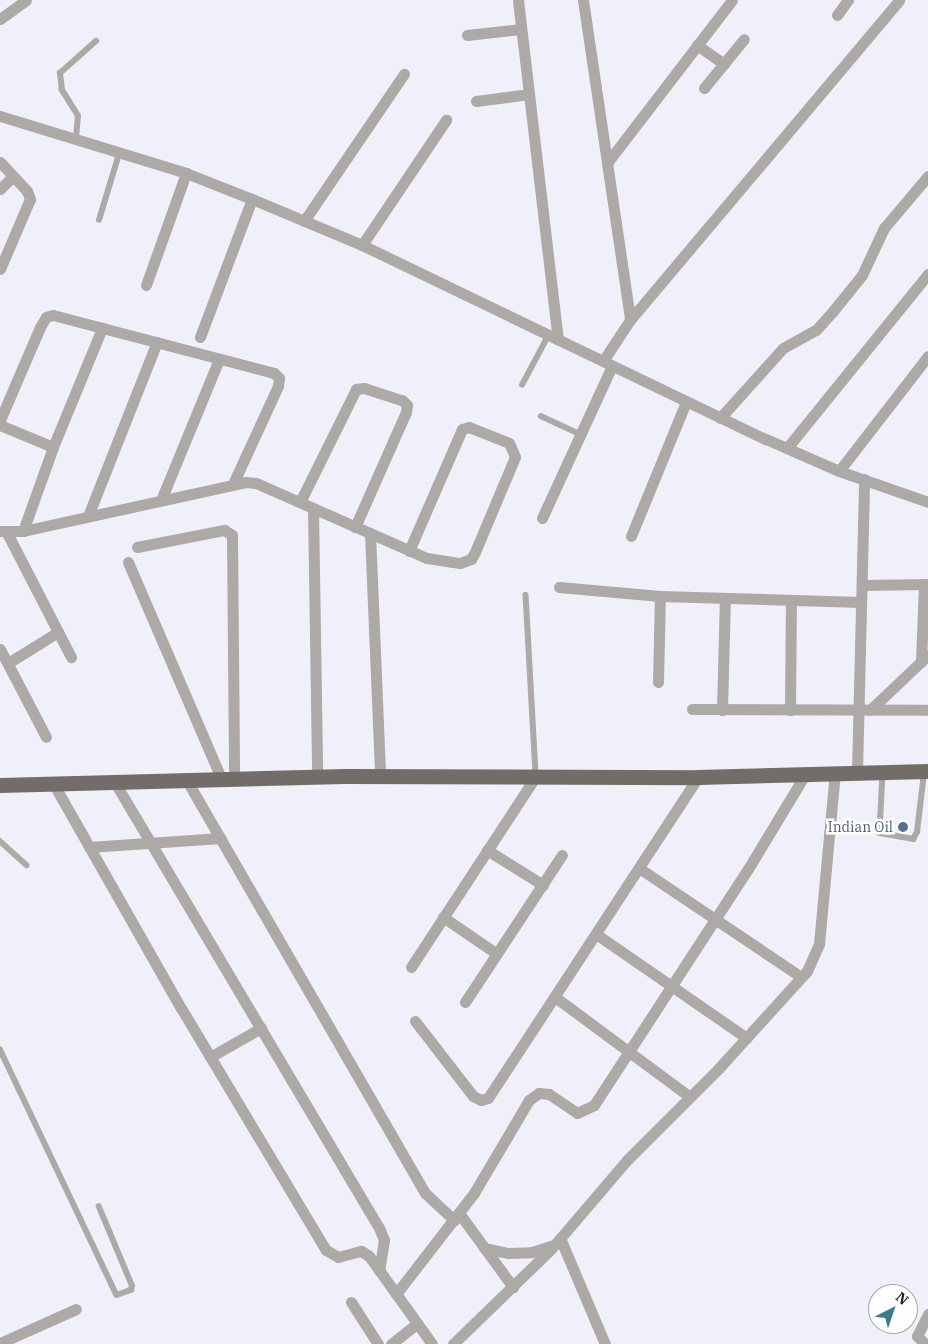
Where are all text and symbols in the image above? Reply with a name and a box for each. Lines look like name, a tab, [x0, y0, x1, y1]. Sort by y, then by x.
place label: Indian Oil	[828, 819, 893, 835]
marker: Indian Oil	[897, 821, 909, 833]
north arrow	[868, 1284, 918, 1334]
text: N	[892, 1288, 912, 1309]

